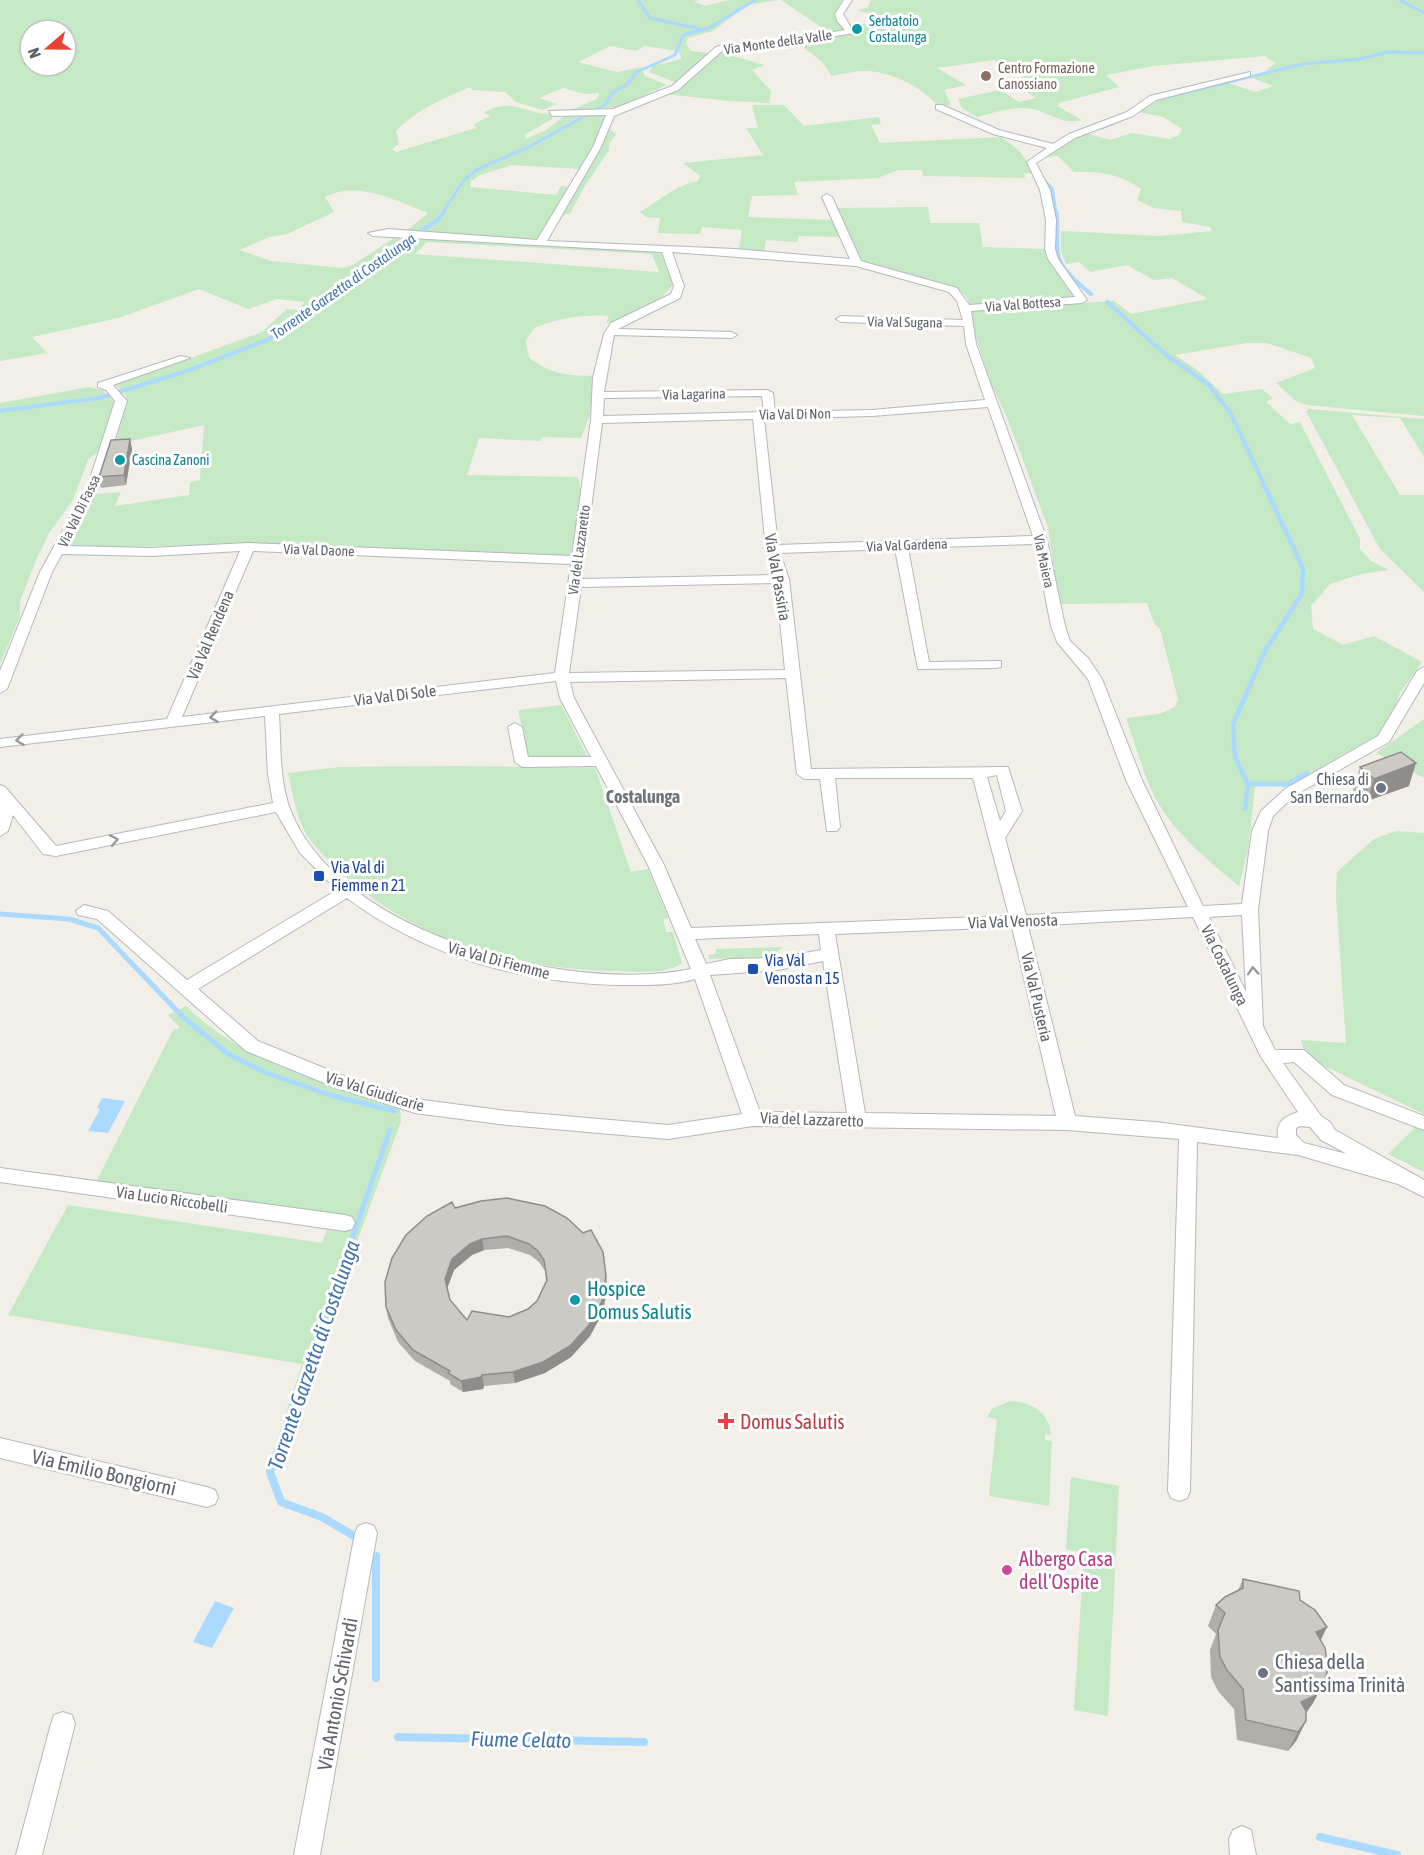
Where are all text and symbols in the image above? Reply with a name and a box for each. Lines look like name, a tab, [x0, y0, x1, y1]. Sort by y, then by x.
place label: Serbatoio Costalunga	[869, 13, 927, 45]
north arrow	[18, 18, 78, 78]
marker: Serbatoio Costalunga	[850, 22, 864, 36]
street label: Via Monte della Valle	[723, 27, 833, 57]
text: N	[24, 46, 44, 61]
place label: Centro Formazione Canossiano	[998, 60, 1095, 92]
marker: Centro Formazione Canossiano	[979, 69, 993, 83]
water label: Torrente Garzetta di Costalunga	[268, 230, 418, 342]
street label: Via Val Bottesa	[985, 293, 1061, 315]
street label: Via Val Sugana	[867, 313, 943, 331]
street label: Via Lagarina	[662, 385, 726, 403]
street label: Via Val Di Non	[759, 405, 831, 423]
place label: Cascina Zanoni	[132, 452, 210, 468]
marker: Cascina Zanoni	[113, 453, 127, 467]
street label: Via Val Di Fassa	[55, 472, 103, 550]
street label: Via del Lazzaretto	[565, 504, 593, 596]
street label: Via Val Passiria	[761, 532, 795, 622]
street label: Via Maiera	[1031, 533, 1057, 589]
street label: Via Val Gardena	[866, 536, 948, 554]
street label: Via Val Daone	[283, 541, 355, 559]
street label: Via Val Rendena	[183, 588, 237, 682]
street label: Via Val Di Sole	[353, 681, 437, 709]
one-way arrow	[209, 711, 218, 723]
one-way arrow	[16, 734, 25, 746]
place label: Chiesa di San Bernardo	[1290, 770, 1369, 806]
marker: Chiesa di San Bernardo	[1374, 781, 1388, 795]
district label: Costalunga	[606, 786, 680, 807]
one-way arrow	[108, 834, 118, 847]
place label: Via Val di Fiemme n 21	[331, 858, 406, 894]
marker: Via Val di Fiemme n 21	[312, 869, 326, 883]
street label: Via Val Venosta	[968, 910, 1058, 932]
street label: Via Costalunga	[1197, 922, 1252, 1009]
street label: Via Val Di Fiemme	[446, 938, 552, 982]
place label: Via Val Venosta n 15	[765, 951, 840, 987]
street label: Via Val Pusteria	[1018, 951, 1056, 1043]
marker: Via Val Venosta n 15	[746, 962, 760, 976]
one-way arrow	[1247, 967, 1260, 976]
street label: Via Val Giudicarie	[323, 1067, 427, 1115]
street label: Via del Lazzaretto	[760, 1108, 864, 1130]
street label: Via Lucio Riccobelli	[115, 1182, 229, 1216]
water label: Torrente Garzetta di Costalunga	[262, 1237, 364, 1473]
place label: Hospice Domus Salutis	[587, 1277, 692, 1323]
marker: Hospice Domus Salutis	[568, 1293, 582, 1307]
place label: Domus Salutis	[740, 1410, 845, 1433]
marker: Domus Salutis	[717, 1412, 735, 1430]
street label: Via Emilio Bongiorni	[30, 1444, 178, 1500]
place label: Albergo Casa dell'Ospite	[1019, 1547, 1113, 1593]
marker: Albergo Casa dell'Ospite	[1000, 1563, 1014, 1577]
street label: Via Antonio Schivardi	[312, 1616, 362, 1772]
place label: Chiesa della Santissima Trinità	[1275, 1650, 1405, 1696]
marker: Chiesa della Santissima Trinità	[1256, 1666, 1270, 1680]
water label: Fiume Celato	[470, 1726, 572, 1752]

